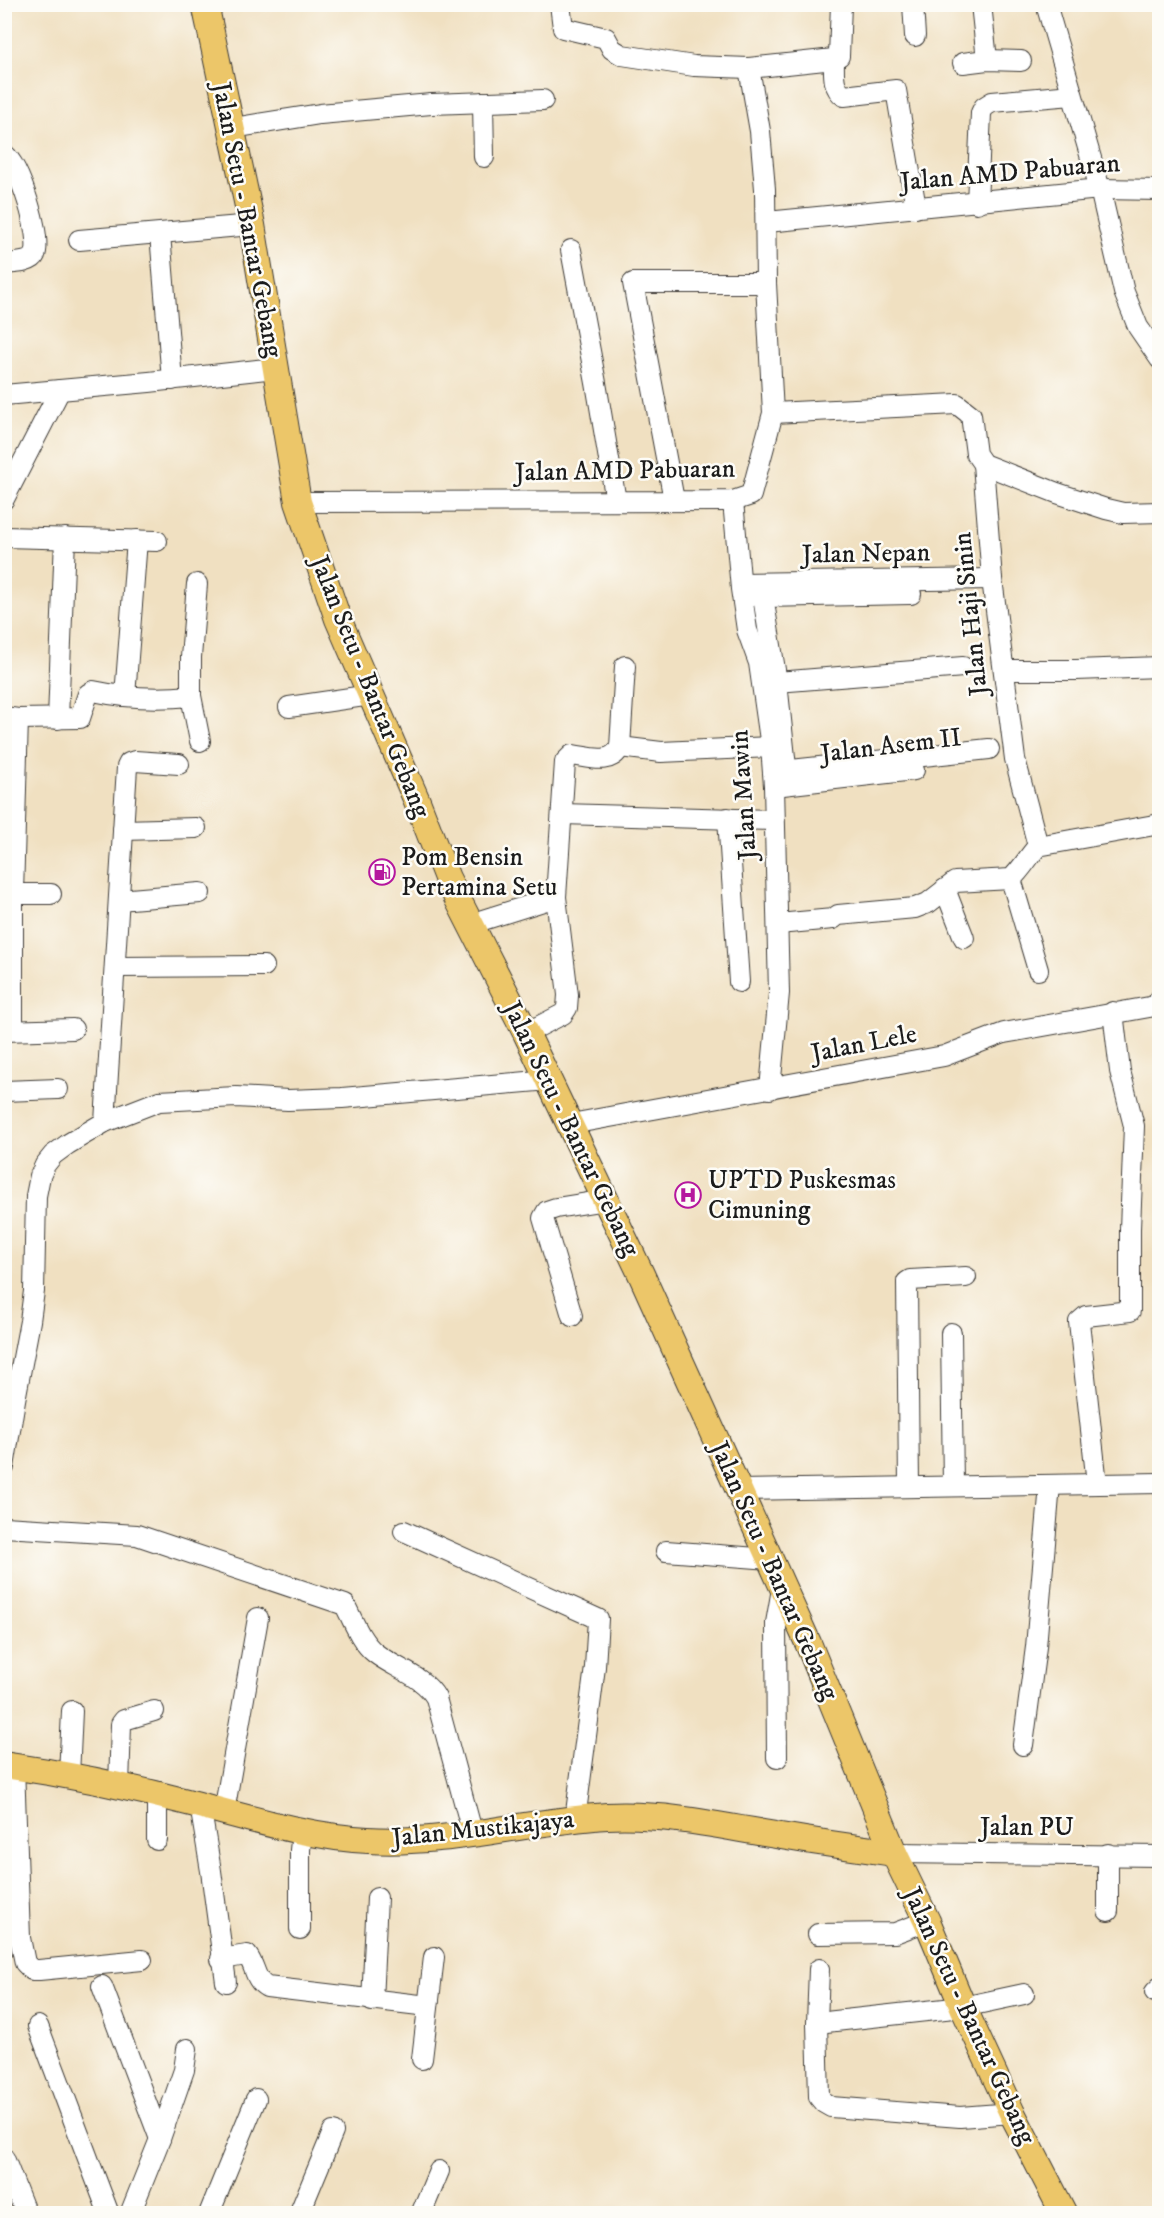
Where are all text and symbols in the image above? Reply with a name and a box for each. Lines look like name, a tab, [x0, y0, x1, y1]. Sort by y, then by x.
street label: Jalan Setu - Bantar Gebang	[204, 78, 290, 361]
street label: Jalan AMD Pabuaran	[897, 147, 1122, 199]
street label: Jalan AMD Pabuaran	[513, 453, 736, 489]
street label: Jalan Haji Sinin	[946, 530, 996, 699]
street label: Jalan Nepan	[800, 536, 931, 572]
street label: Jalan Setu - Bantar Gebang	[302, 549, 438, 823]
street label: Jalan Asem II	[817, 721, 963, 771]
street label: Jalan Mawin	[723, 728, 765, 863]
place label: Pom Bensin Pertamina Setu	[401, 841, 557, 904]
fuel station icon: Pom Bensin Pertamina Setu	[367, 857, 397, 887]
street label: Jalan Setu - Bantar Gebang	[494, 994, 647, 1262]
street label: Jalan Lele	[806, 1018, 920, 1071]
place label: UPTD Puskesmas Cimuning	[708, 1164, 896, 1227]
hospital icon: UPTD Puskesmas Cimuning	[673, 1180, 703, 1210]
street label: Jalan Setu - Bantar Gebang	[701, 1435, 846, 1706]
street label: Jalan Mustikajaya	[388, 1803, 576, 1855]
street label: Jalan PU	[978, 1811, 1074, 1844]
street label: Jalan Setu - Bantar Gebang	[894, 1880, 1043, 2150]

